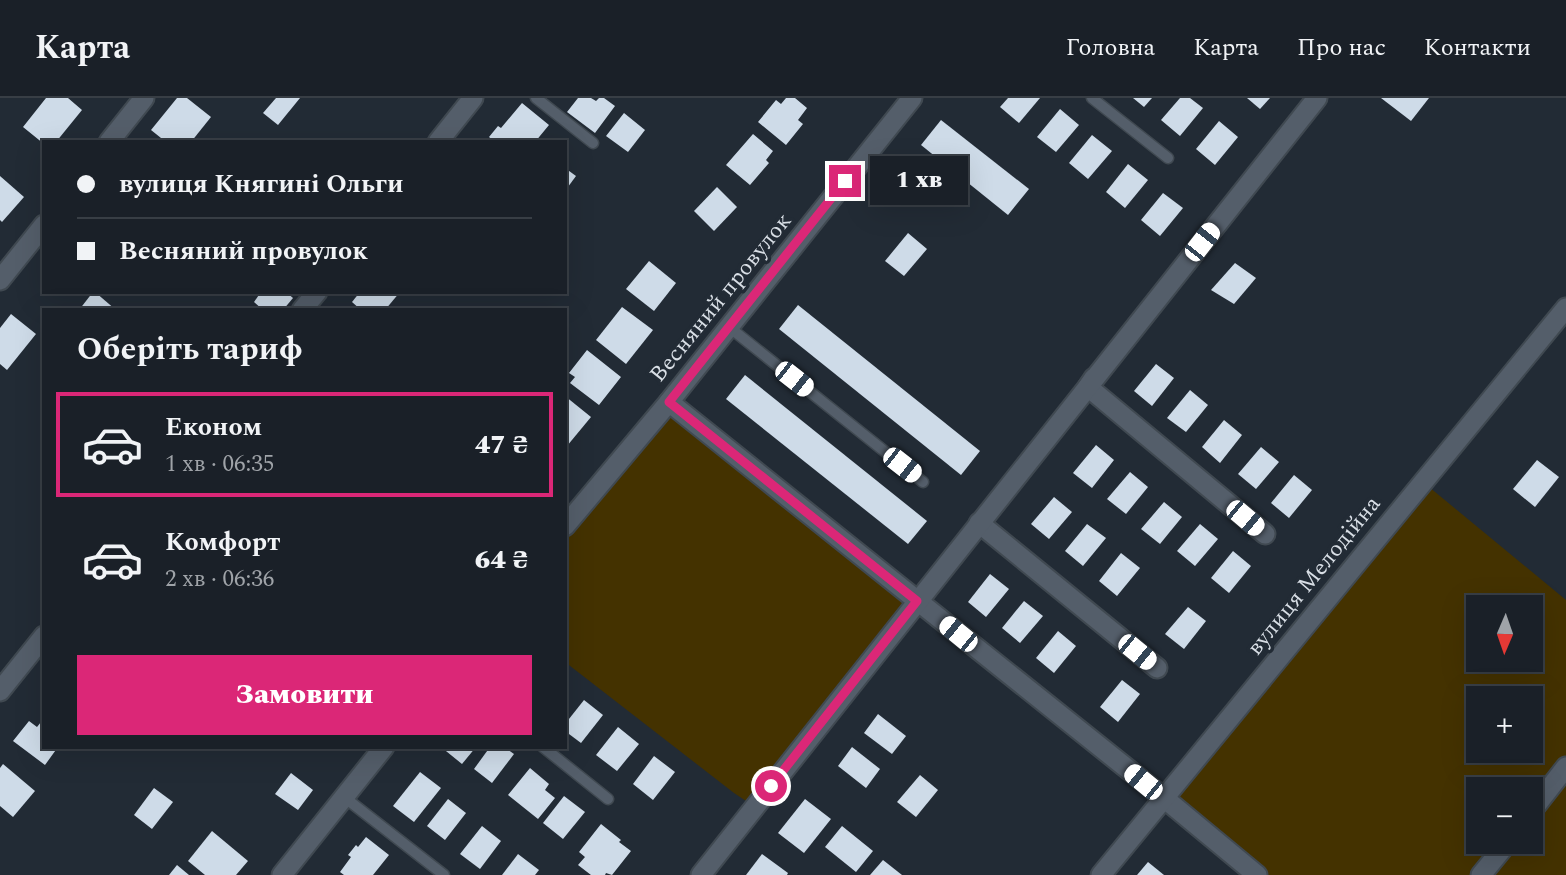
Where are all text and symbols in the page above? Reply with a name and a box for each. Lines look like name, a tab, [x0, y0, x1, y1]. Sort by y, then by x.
text: Карта	[35, 23, 130, 73]
text: Головна	[1066, 30, 1155, 66]
text: Карта	[1193, 30, 1259, 66]
text: Про нас	[1297, 30, 1386, 66]
text: Контакти	[1424, 30, 1531, 66]
callout: 1 хв	[870, 156, 968, 206]
text: 1 хв	[896, 163, 942, 198]
text: вулиця Княгині Ольги	[119, 164, 404, 204]
route end	[829, 165, 861, 197]
street label: Весняний провулок	[641, 205, 801, 391]
car	[1181, 219, 1224, 265]
text: Весняний провулок	[119, 231, 368, 271]
text: Оберіть тариф	[77, 325, 303, 374]
car	[771, 358, 818, 400]
text: Економ	[165, 407, 262, 447]
icon: car	[81, 413, 144, 476]
text: 47 ₴	[475, 425, 528, 465]
car	[879, 444, 926, 486]
text: 1 хв · 06:35	[165, 447, 274, 482]
street label: вулиця Мелодійна	[1238, 489, 1390, 663]
car	[1223, 496, 1268, 540]
text: Комфорт	[165, 522, 280, 562]
icon: car	[81, 528, 144, 591]
text: 64 ₴	[475, 540, 528, 580]
text: 2 хв · 06:36	[165, 562, 274, 597]
north arrow	[1466, 595, 1544, 672]
map controls	[1466, 595, 1543, 854]
car	[936, 613, 981, 655]
car	[1115, 631, 1160, 673]
button: Замовити	[77, 655, 532, 735]
button: +	[1466, 686, 1543, 763]
car	[1121, 761, 1166, 803]
route start	[755, 770, 787, 802]
button: −	[1466, 777, 1543, 854]

